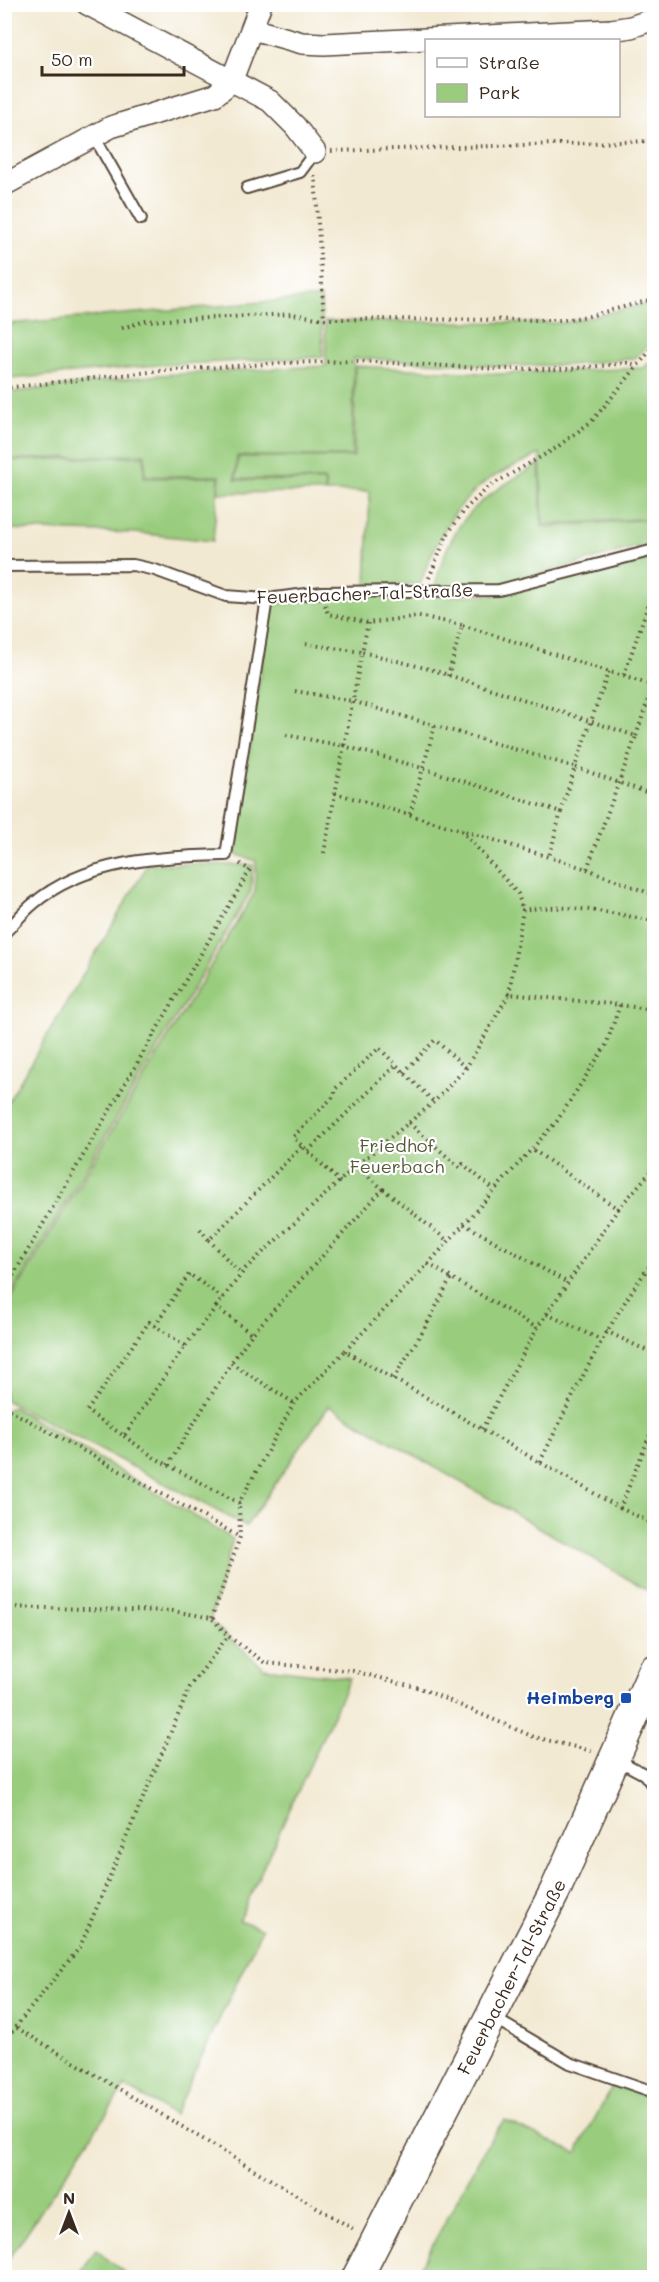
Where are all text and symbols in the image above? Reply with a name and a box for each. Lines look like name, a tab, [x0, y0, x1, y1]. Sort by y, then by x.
scale bar	[42, 39, 184, 77]
legend	[425, 39, 620, 117]
text: 50 m	[51, 47, 93, 71]
text: Straße	[479, 50, 540, 74]
text: Park	[479, 80, 520, 104]
street label: Feuerbacher-Tal-Straße	[256, 577, 474, 609]
park label: Friedhof Feuerbach	[350, 1133, 444, 1178]
place label: Heimberg	[526, 1685, 614, 1709]
marker: Heimberg	[619, 1691, 633, 1705]
street label: Feuerbacher-Tal-Straße	[451, 1875, 571, 2079]
north arrow	[39, 2183, 99, 2243]
text: N	[63, 2187, 75, 2208]

